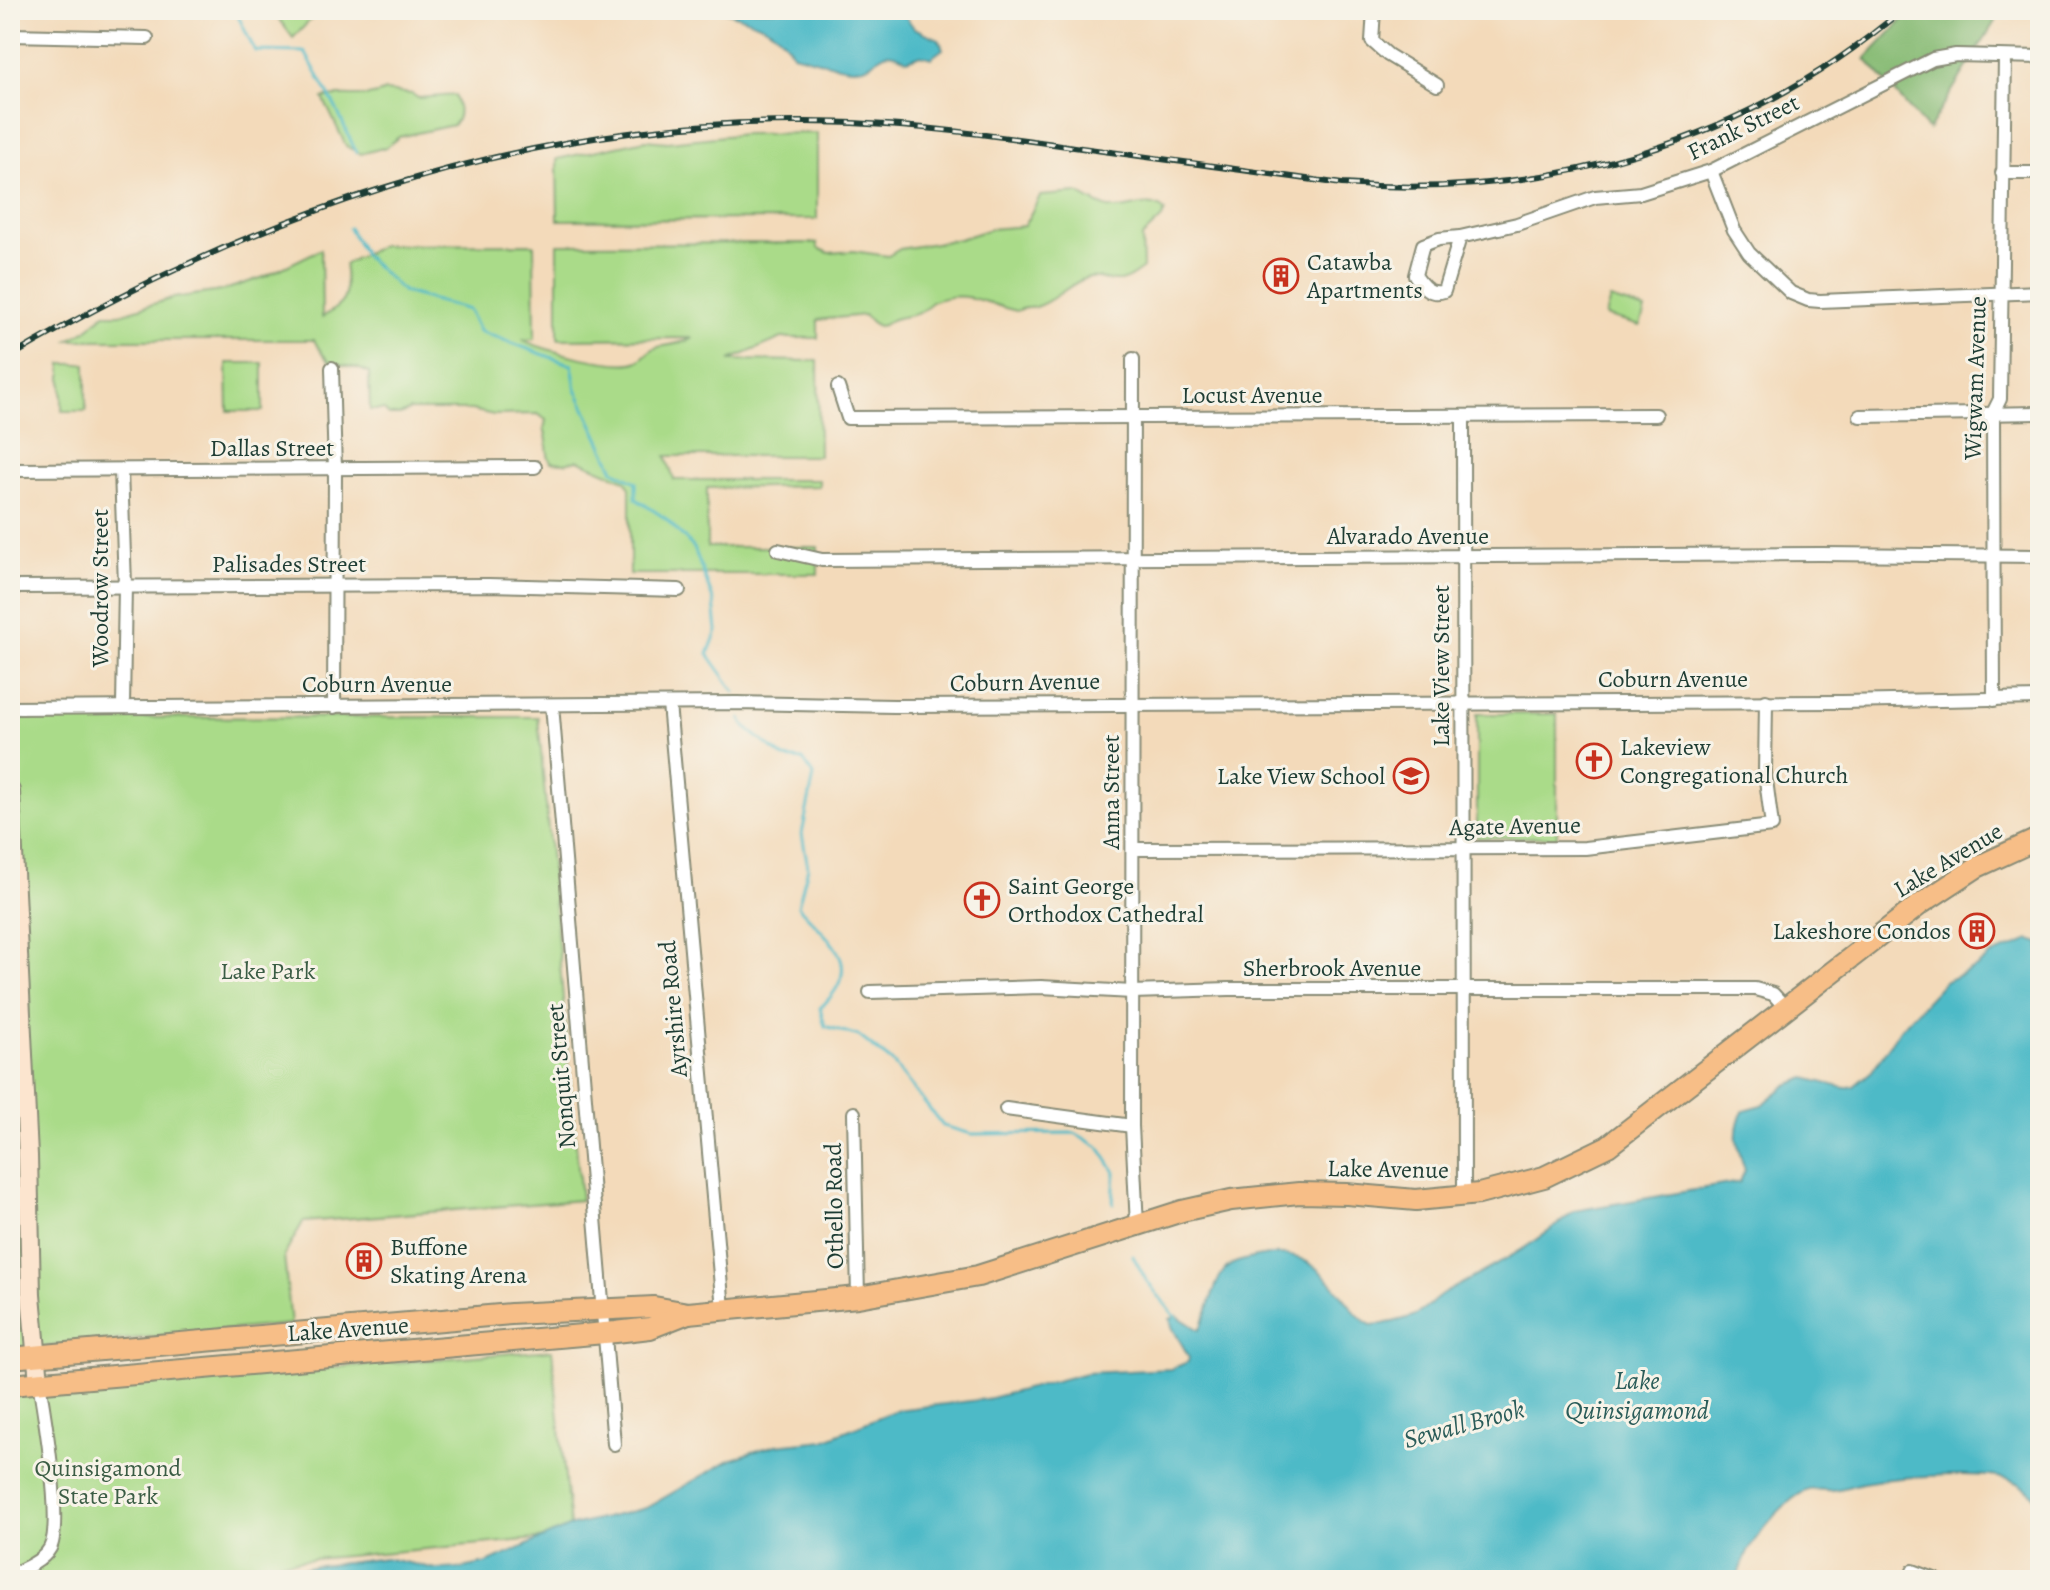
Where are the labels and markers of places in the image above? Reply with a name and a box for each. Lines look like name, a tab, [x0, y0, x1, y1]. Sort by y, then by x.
place label: Catawba Apartments	[1306, 246, 1423, 306]
building icon: Catawba Apartments	[1262, 257, 1300, 295]
place label: Lakeview Congregational Church	[1620, 731, 1849, 791]
church icon: Lakeview Congregational Church	[1575, 742, 1613, 780]
school or university icon: Lake View School	[1392, 757, 1430, 795]
place label: Lake View School	[1217, 760, 1385, 792]
place label: Saint George Orthodox Cathedral	[1008, 870, 1204, 930]
church icon: Saint George Orthodox Cathedral	[963, 881, 1001, 919]
building icon: Lakeshore Condos	[1958, 912, 1996, 950]
place label: Lakeshore Condos	[1772, 915, 1951, 947]
place label: Buffone Skating Arena	[390, 1231, 528, 1291]
building icon: Buffone Skating Arena	[345, 1242, 383, 1280]

